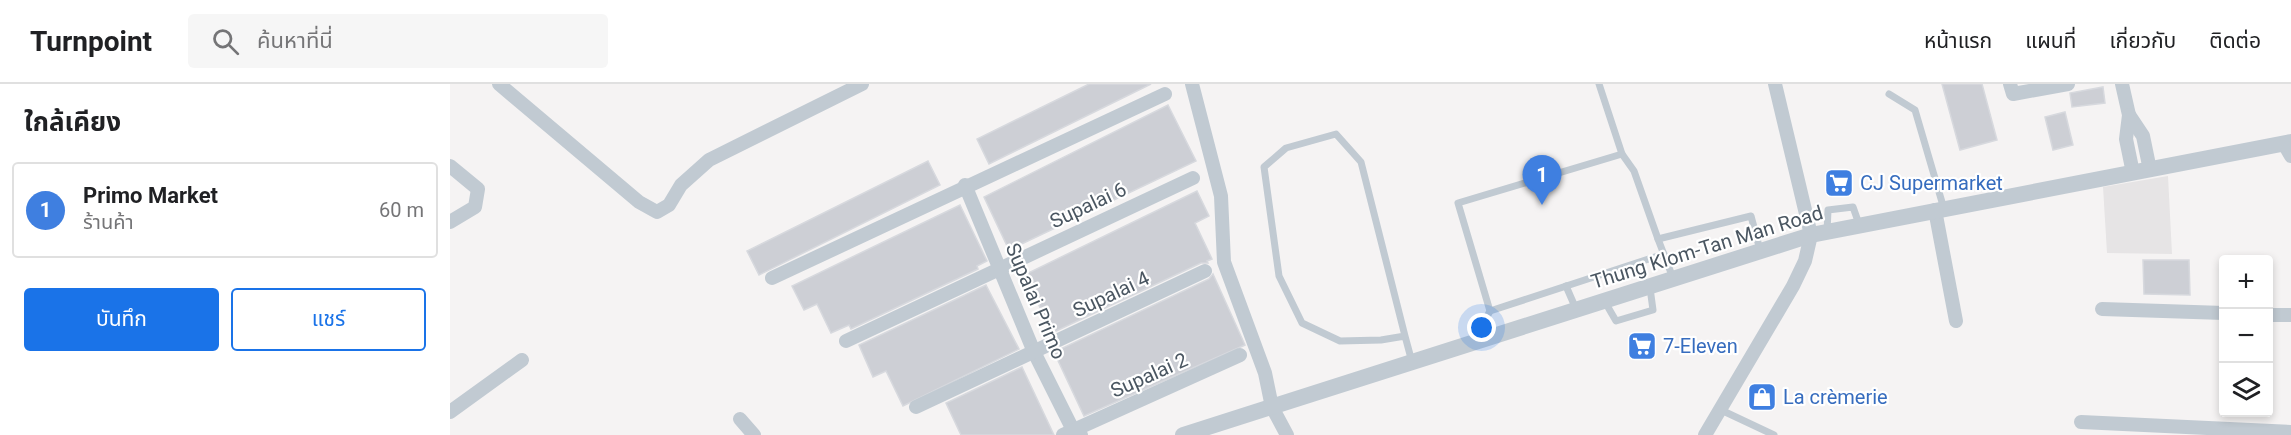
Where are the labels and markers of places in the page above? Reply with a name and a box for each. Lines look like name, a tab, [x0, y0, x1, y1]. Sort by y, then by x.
pin: 1	[1522, 156, 1562, 205]
supermarket icon: CJ Supermarket	[1823, 167, 1855, 199]
place label: CJ Supermarket	[1860, 171, 2003, 195]
supermarket icon: 7-Eleven	[1626, 330, 1658, 362]
place label: 7-Eleven	[1663, 334, 1738, 358]
shop icon: La crèmerie	[1746, 381, 1778, 413]
place label: La crèmerie	[1783, 385, 1888, 409]

